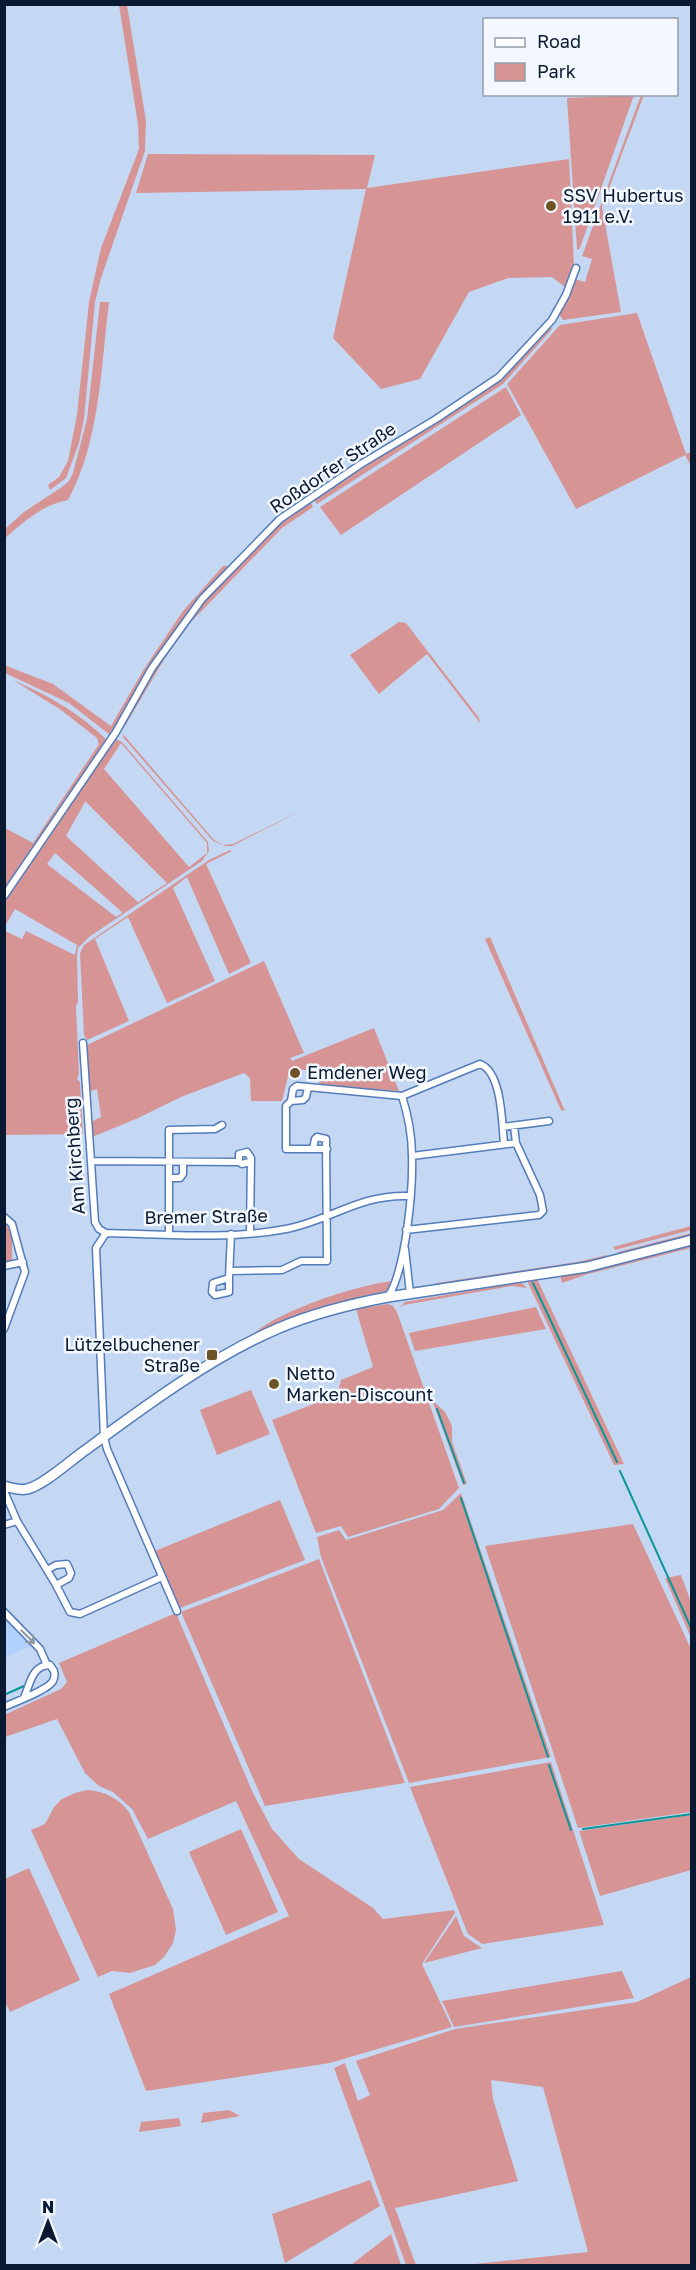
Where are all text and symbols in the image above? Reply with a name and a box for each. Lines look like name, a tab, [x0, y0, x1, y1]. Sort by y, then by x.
legend	[483, 18, 678, 96]
text: Road	[537, 30, 581, 52]
text: Park	[537, 60, 576, 82]
place label: SSV Hubertus 1911 e.V.	[563, 184, 683, 227]
marker: SSV Hubertus 1911 e.V.	[544, 199, 558, 213]
street label: Roßdorfer Straße	[265, 417, 400, 517]
place label: Emdener Weg	[307, 1061, 427, 1083]
marker: Emdener Weg	[288, 1066, 302, 1080]
street label: Am Kirchberg	[59, 1097, 89, 1215]
street label: Bremer Straße	[144, 1204, 268, 1228]
place label: Lützelbuchener Straße	[64, 1333, 200, 1376]
marker: Lützelbuchener Straße	[205, 1348, 219, 1362]
place label: Netto Marken-Discount	[286, 1362, 433, 1405]
marker: Netto Marken-Discount	[267, 1377, 281, 1391]
one-way arrow	[21, 1630, 36, 1644]
north arrow	[18, 2192, 78, 2252]
text: N	[42, 2197, 54, 2217]

